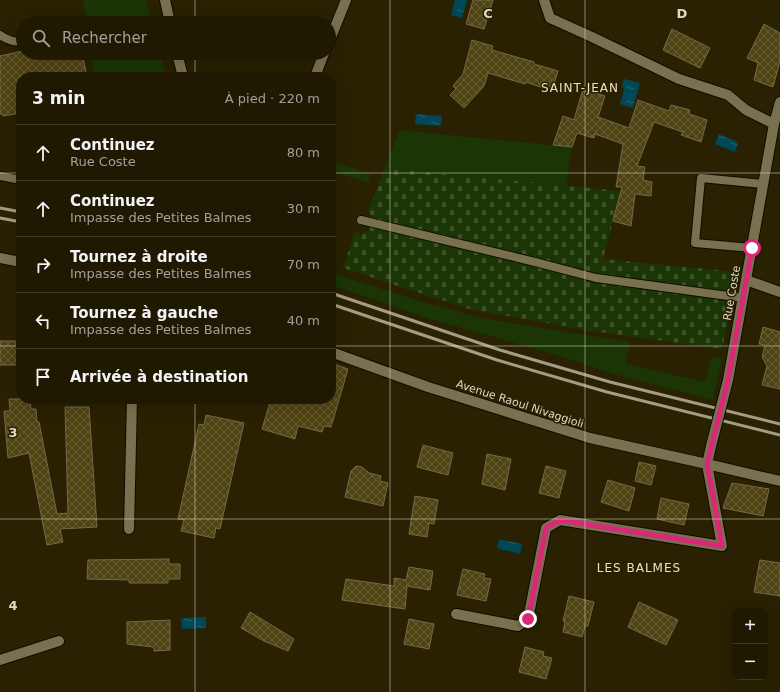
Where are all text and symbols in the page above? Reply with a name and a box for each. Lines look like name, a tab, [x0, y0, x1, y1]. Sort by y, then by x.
text: C	[483, 6, 493, 21]
text: D	[677, 6, 688, 21]
search box	[16, 16, 336, 60]
icon: search	[30, 27, 52, 49]
text: Rechercher	[62, 29, 147, 47]
district label: SAINT-JEAN	[541, 81, 619, 95]
text: 3 min	[32, 88, 85, 108]
text: À pied · 220 m	[225, 91, 320, 106]
text: Continuez	[70, 136, 155, 154]
icon: ahead	[32, 142, 54, 164]
text: 80 m	[287, 145, 320, 160]
text: Rue Coste	[70, 154, 136, 169]
text: Continuez	[70, 192, 155, 210]
icon: ahead	[32, 198, 54, 220]
text: 30 m	[287, 201, 320, 216]
text: Impasse des Petites Balmes	[70, 210, 252, 225]
route start	[743, 239, 761, 257]
text: Tournez à droite	[70, 248, 208, 266]
icon: right	[32, 254, 54, 276]
text: 70 m	[287, 257, 320, 272]
street label: Rue Coste	[721, 264, 743, 322]
text: Impasse des Petites Balmes	[70, 266, 252, 281]
text: Tournez à gauche	[70, 304, 218, 322]
icon: left	[32, 310, 54, 332]
text: 40 m	[287, 313, 320, 328]
text: Impasse des Petites Balmes	[70, 322, 252, 337]
icon: arrive	[32, 366, 54, 388]
text: Arrivée à destination	[70, 368, 248, 386]
street label: Avenue Raoul Nivaggioli	[455, 377, 585, 431]
text: 3	[8, 425, 18, 440]
district label: LES BALMES	[597, 561, 681, 575]
text: 4	[8, 598, 18, 613]
map controls	[732, 608, 768, 680]
button: +	[732, 608, 768, 644]
route end	[519, 610, 537, 628]
button: −	[732, 644, 768, 680]

